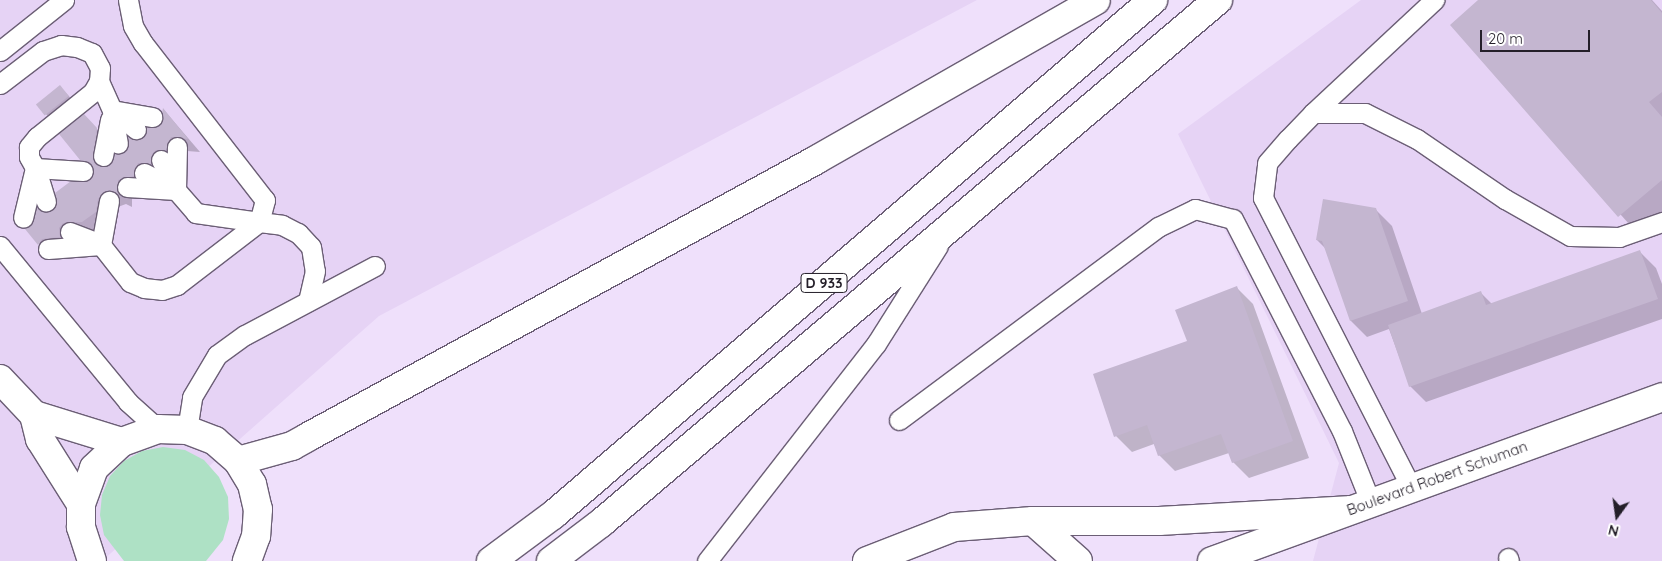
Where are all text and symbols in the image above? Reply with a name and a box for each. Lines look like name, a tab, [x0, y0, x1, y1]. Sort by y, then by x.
scale bar	[1482, 20, 1592, 52]
text: 20 m	[1488, 29, 1523, 48]
road number: D 933	[800, 272, 848, 294]
street label: Boulevard Robert Schuman	[1344, 437, 1530, 519]
north arrow	[1592, 491, 1642, 541]
text: N	[1606, 521, 1621, 541]

